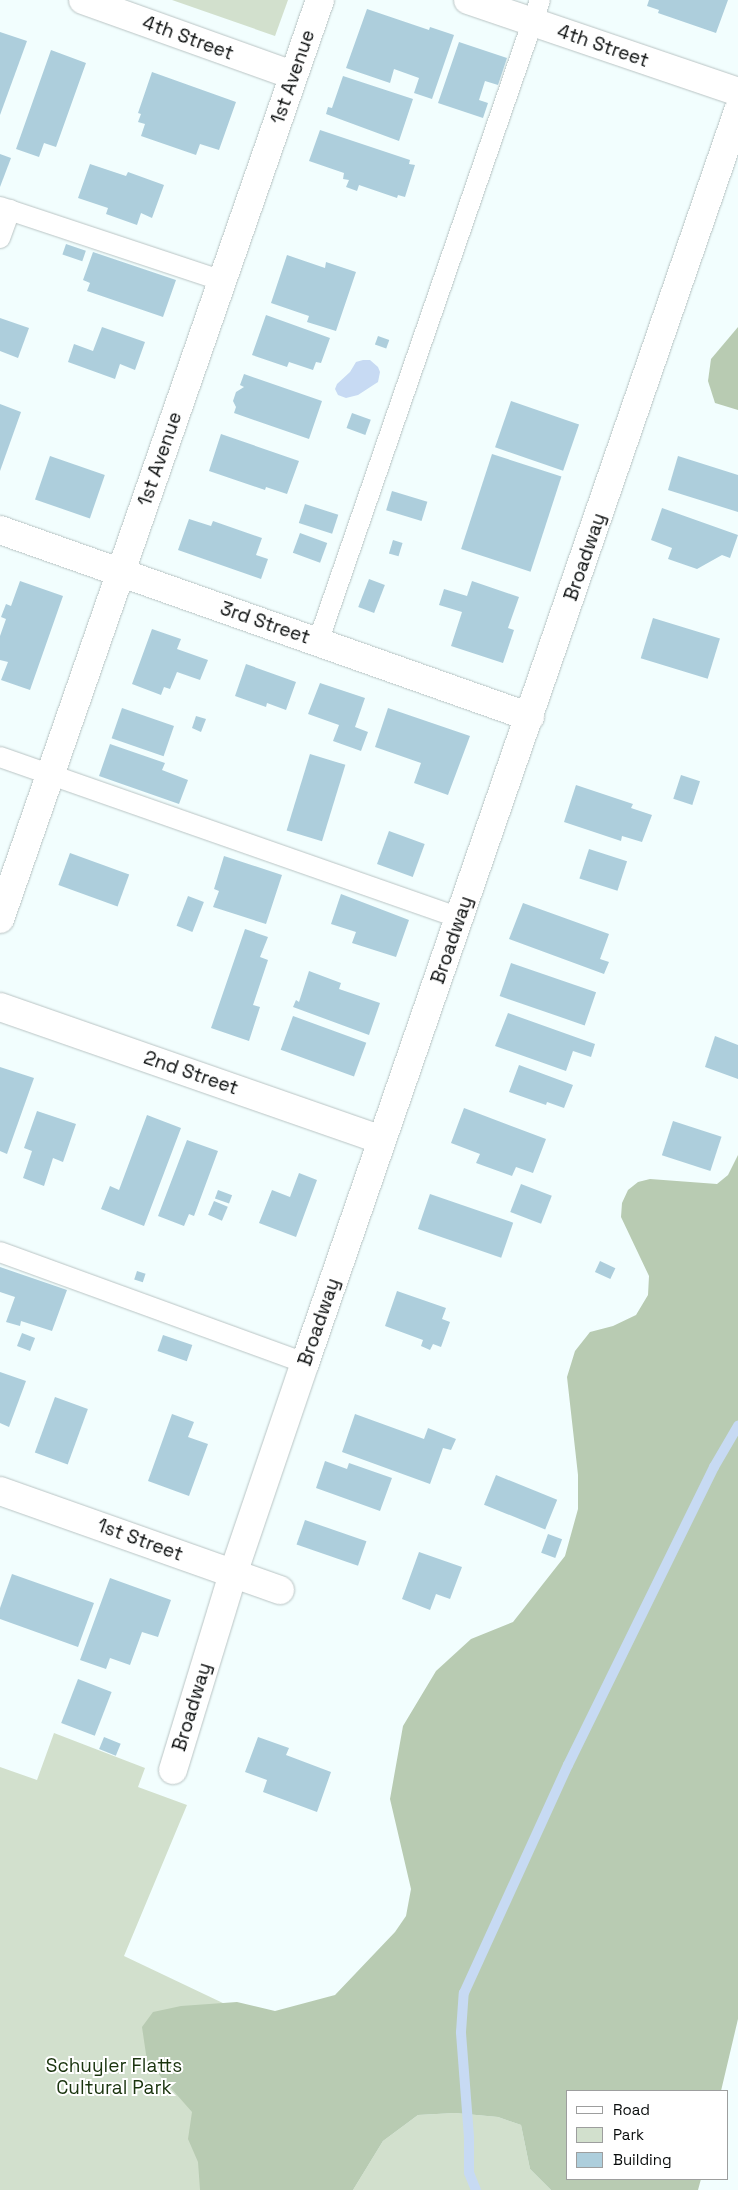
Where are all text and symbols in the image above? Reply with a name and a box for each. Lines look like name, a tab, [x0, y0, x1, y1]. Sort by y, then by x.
street label: 4th Street	[139, 11, 237, 65]
street label: 4th Street	[554, 20, 652, 72]
street label: 1st Avenue	[266, 27, 320, 127]
street label: 1st Avenue	[133, 409, 187, 509]
street label: Broadway	[559, 510, 611, 604]
street label: 3rd Street	[217, 597, 313, 649]
street label: Broadway	[426, 893, 478, 987]
street label: 2nd Street	[141, 1046, 241, 1100]
street label: Broadway	[293, 1275, 345, 1369]
street label: 1st Street	[94, 1514, 186, 1566]
street label: Broadway	[168, 1660, 216, 1754]
park label: Schuyler Flatts Cultural Park	[46, 2055, 182, 2099]
legend	[566, 2090, 728, 2180]
text: Road	[613, 2100, 650, 2119]
text: Park	[613, 2125, 644, 2144]
text: Building	[613, 2150, 672, 2169]

